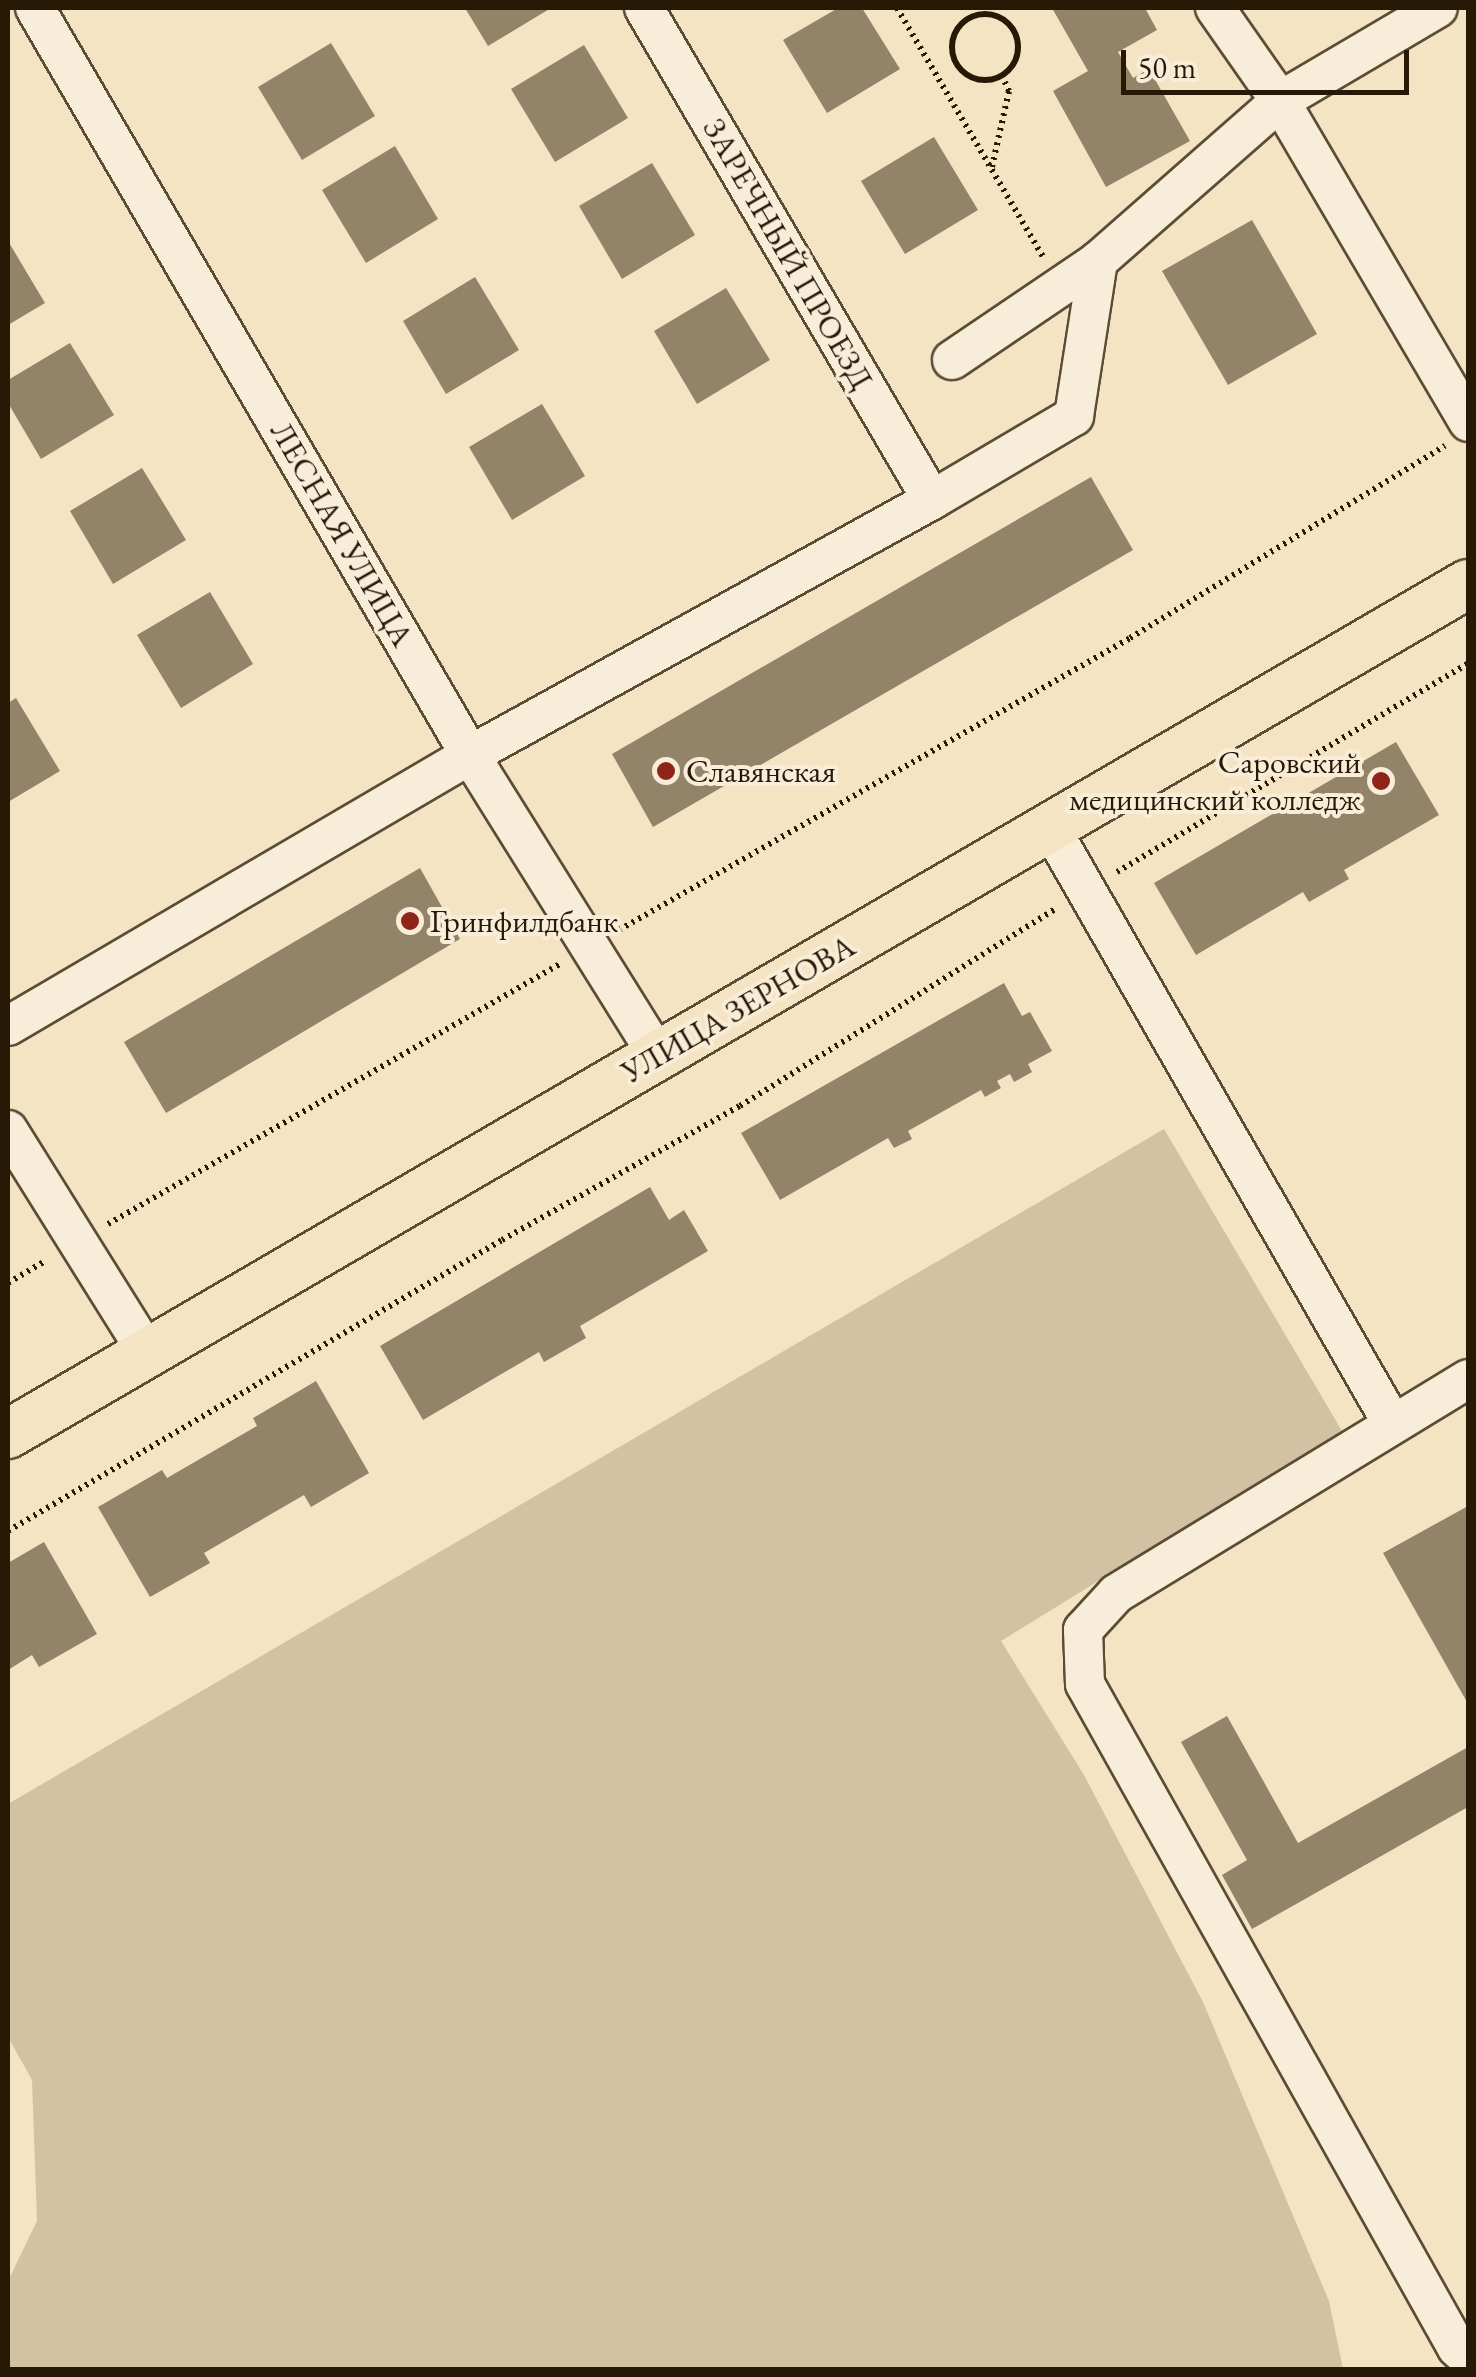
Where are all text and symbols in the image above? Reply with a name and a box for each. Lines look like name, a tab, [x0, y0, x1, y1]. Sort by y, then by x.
scale bar	[1126, 30, 1414, 92]
text: 50 m	[1138, 48, 1196, 87]
street label: ЗАРЕЧНЫЙ ПРОЕЗД	[695, 112, 881, 396]
street label: ЛЕСНАЯ УЛИЦА	[262, 415, 422, 653]
place label: Саровский медицинский колледж	[1069, 744, 1361, 819]
place label: Славянская	[686, 752, 836, 790]
marker: Славянская	[655, 760, 677, 782]
marker: Саровский медицинский колледж	[1370, 770, 1392, 792]
place label: Гринфилдбанк	[430, 902, 618, 940]
marker: Гринфилдбанк	[399, 910, 421, 932]
street label: УЛИЦА ЗЕРНОВА	[614, 927, 862, 1091]

